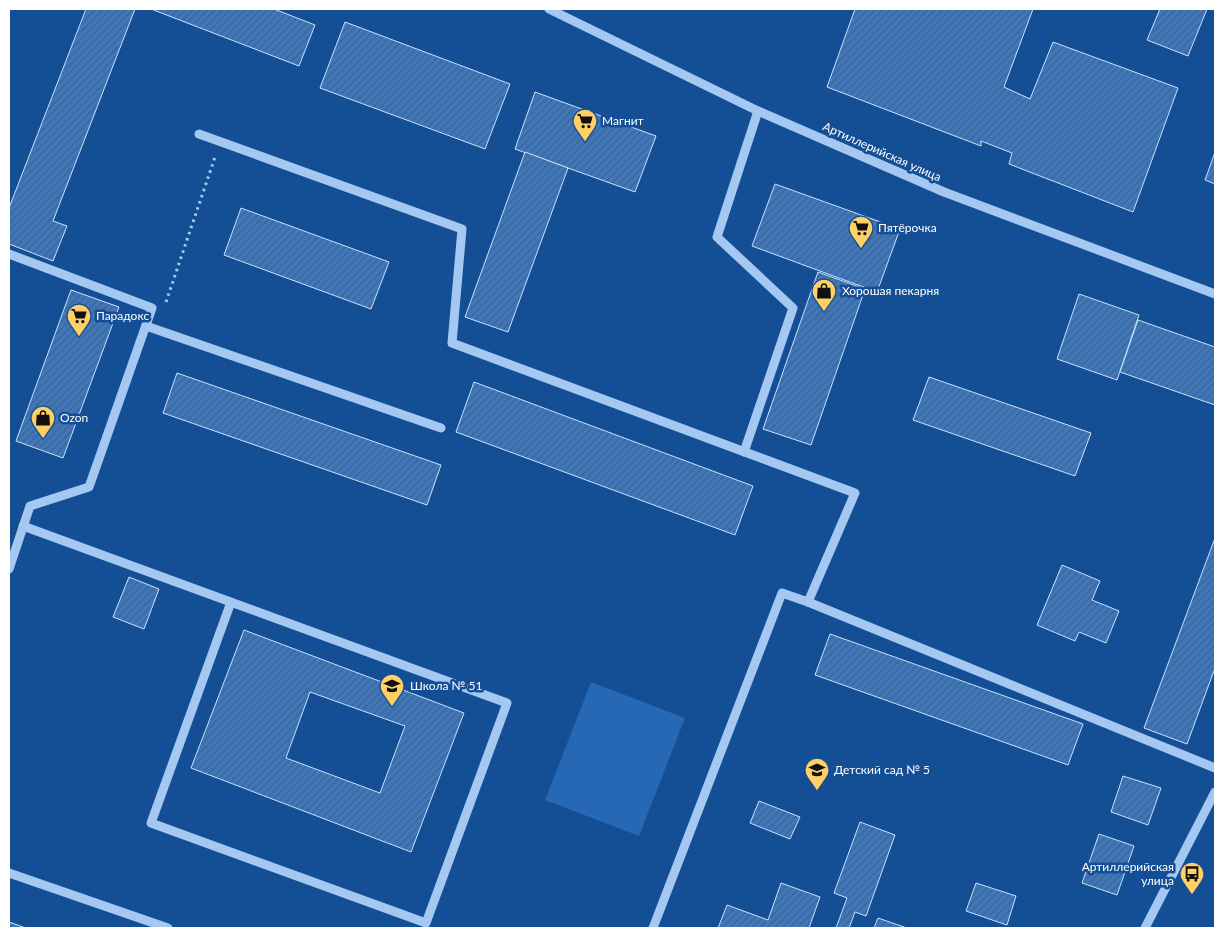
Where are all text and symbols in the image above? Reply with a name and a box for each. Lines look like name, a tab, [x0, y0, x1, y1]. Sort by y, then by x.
supermarket icon: Магнит	[572, 108, 598, 142]
place label: Магнит	[602, 113, 644, 128]
street label: Артиллерийская улица	[821, 119, 944, 184]
supermarket icon: Пятёрочка	[848, 215, 874, 249]
place label: Пятёрочка	[878, 220, 937, 235]
shop icon: Хорошая пекарня	[811, 278, 837, 312]
place label: Хорошая пекарня	[842, 283, 939, 298]
supermarket icon: Парадокс	[66, 303, 92, 337]
place label: Парадокс	[96, 308, 149, 323]
shop icon: Ozon	[30, 405, 56, 439]
place label: Ozon	[60, 410, 88, 425]
school or university icon: Школа № 51	[379, 673, 405, 707]
place label: Школа № 51	[410, 678, 482, 693]
school or university icon: Детский сад № 5	[804, 757, 830, 791]
place label: Детский сад № 5	[834, 762, 930, 777]
place label: Артиллерийская улица	[1082, 859, 1174, 888]
bus stop icon: Артиллерийская улица	[1179, 861, 1205, 895]

